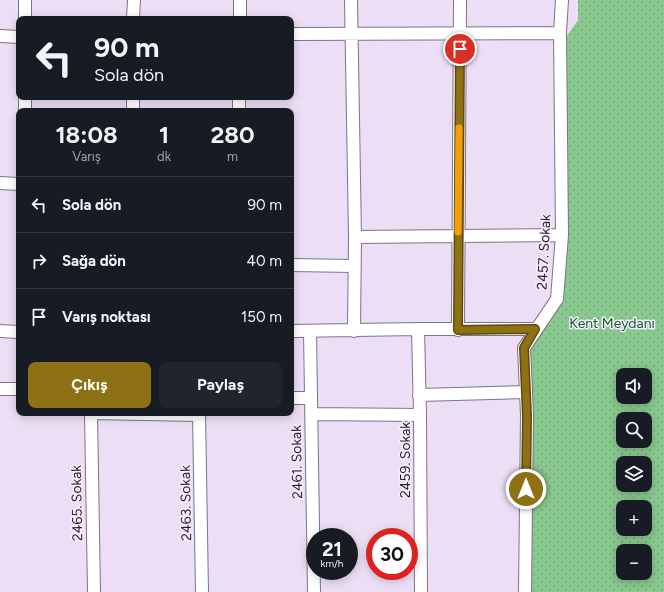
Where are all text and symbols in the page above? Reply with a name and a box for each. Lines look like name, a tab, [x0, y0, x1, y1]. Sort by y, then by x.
text: 90 m	[94, 30, 159, 64]
icon: left	[28, 32, 80, 84]
pin	[443, 32, 477, 66]
icon: arrive	[449, 38, 471, 60]
text: Sola dön	[94, 64, 164, 86]
text: 18:08	[55, 120, 118, 149]
text: 1	[159, 120, 169, 149]
text: 280	[210, 120, 255, 149]
text: Varış	[72, 149, 101, 164]
text: dk	[157, 149, 171, 164]
text: m	[227, 149, 238, 164]
icon: left	[28, 194, 50, 216]
text: Sola dön	[62, 196, 121, 214]
text: 90 m	[247, 196, 282, 214]
street label: 2457. Sokak	[534, 214, 554, 290]
icon: right	[28, 250, 50, 272]
text: Sağa dön	[62, 252, 126, 270]
text: 40 m	[247, 252, 282, 270]
icon: arrive	[28, 306, 50, 328]
text: Varış noktası	[62, 308, 151, 326]
text: 150 m	[241, 308, 282, 326]
park label: Kent Meydanı	[569, 315, 655, 332]
button: Çıkış	[28, 362, 151, 408]
button: Paylaş	[159, 362, 282, 408]
map controls	[616, 368, 652, 580]
button: sound	[616, 368, 652, 404]
button: search	[616, 412, 652, 448]
street label: 2459. Sokak	[397, 422, 414, 498]
street label: 2461. Sokak	[288, 425, 306, 499]
button: layers	[616, 456, 652, 492]
street label: 2465. Sokak	[68, 465, 86, 541]
street label: 2463. Sokak	[177, 465, 195, 541]
position arrow	[505, 468, 547, 510]
button: +	[616, 500, 652, 536]
speed limit sign: 30	[366, 528, 418, 580]
text: 21	[322, 537, 342, 561]
button: −	[616, 544, 652, 580]
text: km/h	[321, 557, 343, 570]

